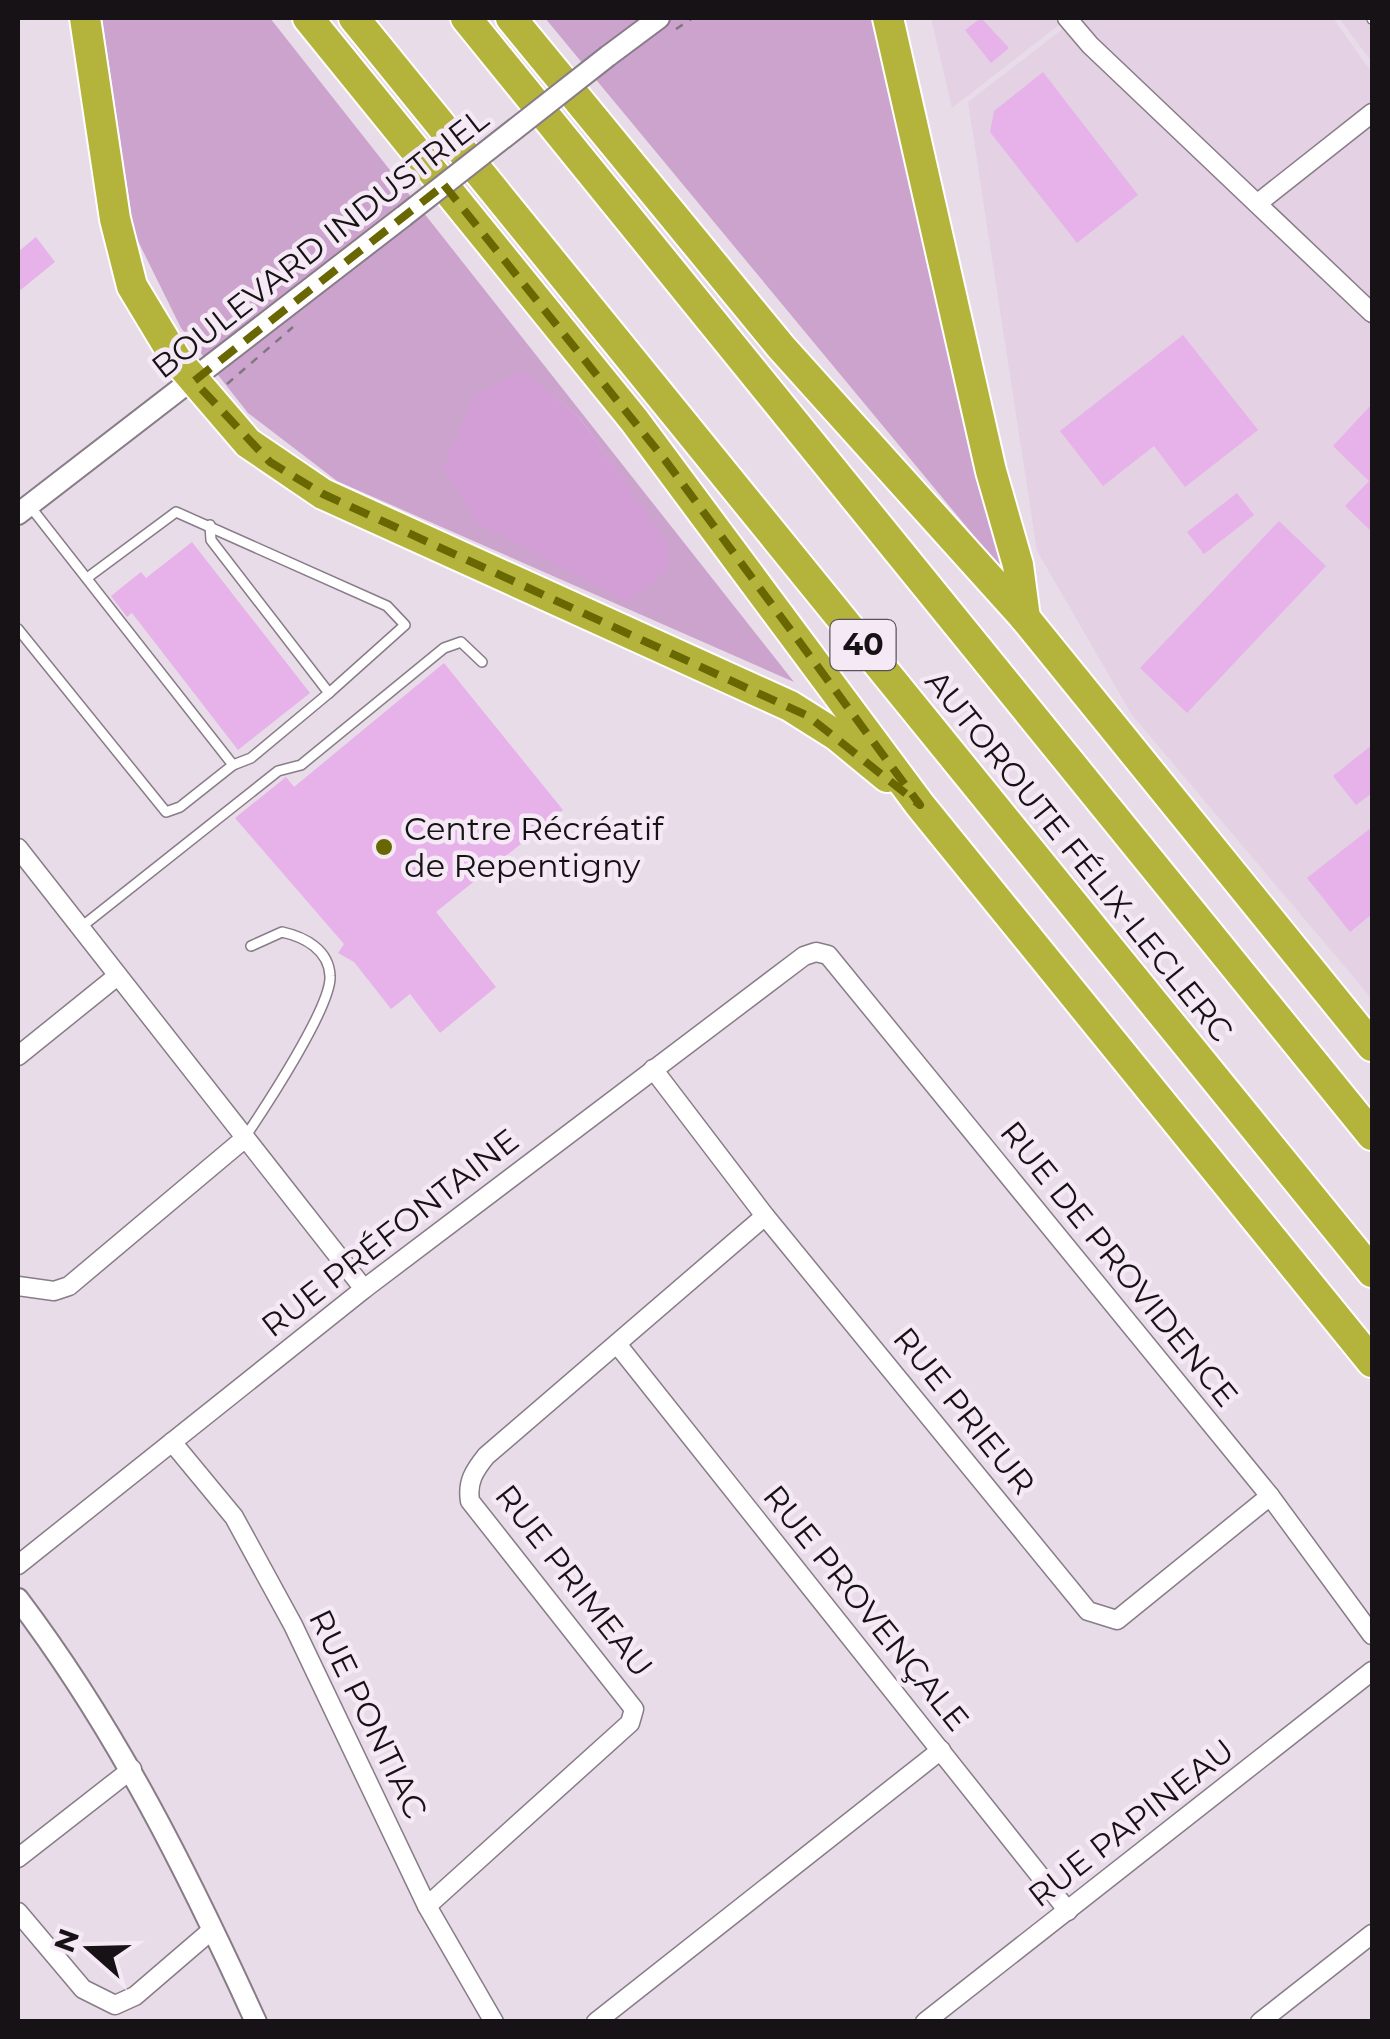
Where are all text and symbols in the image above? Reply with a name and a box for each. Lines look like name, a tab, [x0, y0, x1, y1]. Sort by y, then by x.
street label: BOULEVARD INDUSTRIEL	[144, 99, 496, 386]
road number: 40	[830, 620, 896, 670]
street label: AUTOROUTE FÉLIX-LECLERC	[917, 662, 1241, 1049]
place label: Centre Récréatif de Repentigny	[404, 809, 664, 885]
marker: Centre Récréatif de Repentigny	[373, 836, 395, 858]
street label: RUE DE PROVIDENCE	[992, 1113, 1247, 1414]
street label: RUE PRÉFONTAINE	[253, 1120, 526, 1345]
street label: RUE PRIEUR	[885, 1319, 1044, 1502]
street label: RUE PRIMEAU	[487, 1477, 662, 1685]
street label: RUE PROVENÇALE	[755, 1477, 977, 1738]
street label: RUE PONTIAC	[301, 1603, 436, 1825]
street label: RUE PAPINEAU	[1020, 1730, 1241, 1915]
north arrow	[40, 1899, 140, 1999]
text: N	[47, 1924, 86, 1957]

